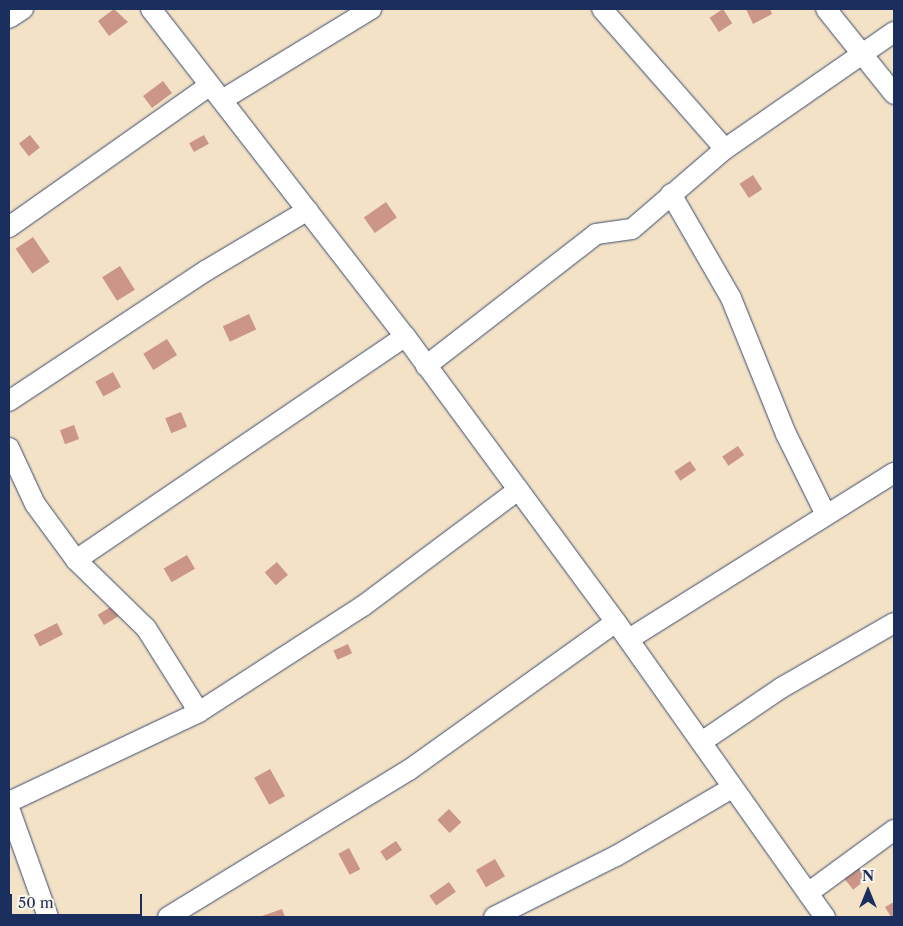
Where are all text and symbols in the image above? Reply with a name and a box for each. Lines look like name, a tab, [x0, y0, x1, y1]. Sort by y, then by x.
north arrow	[843, 866, 893, 916]
text: N	[862, 867, 874, 885]
scale bar	[12, 884, 145, 916]
text: 50 m	[18, 893, 54, 912]

